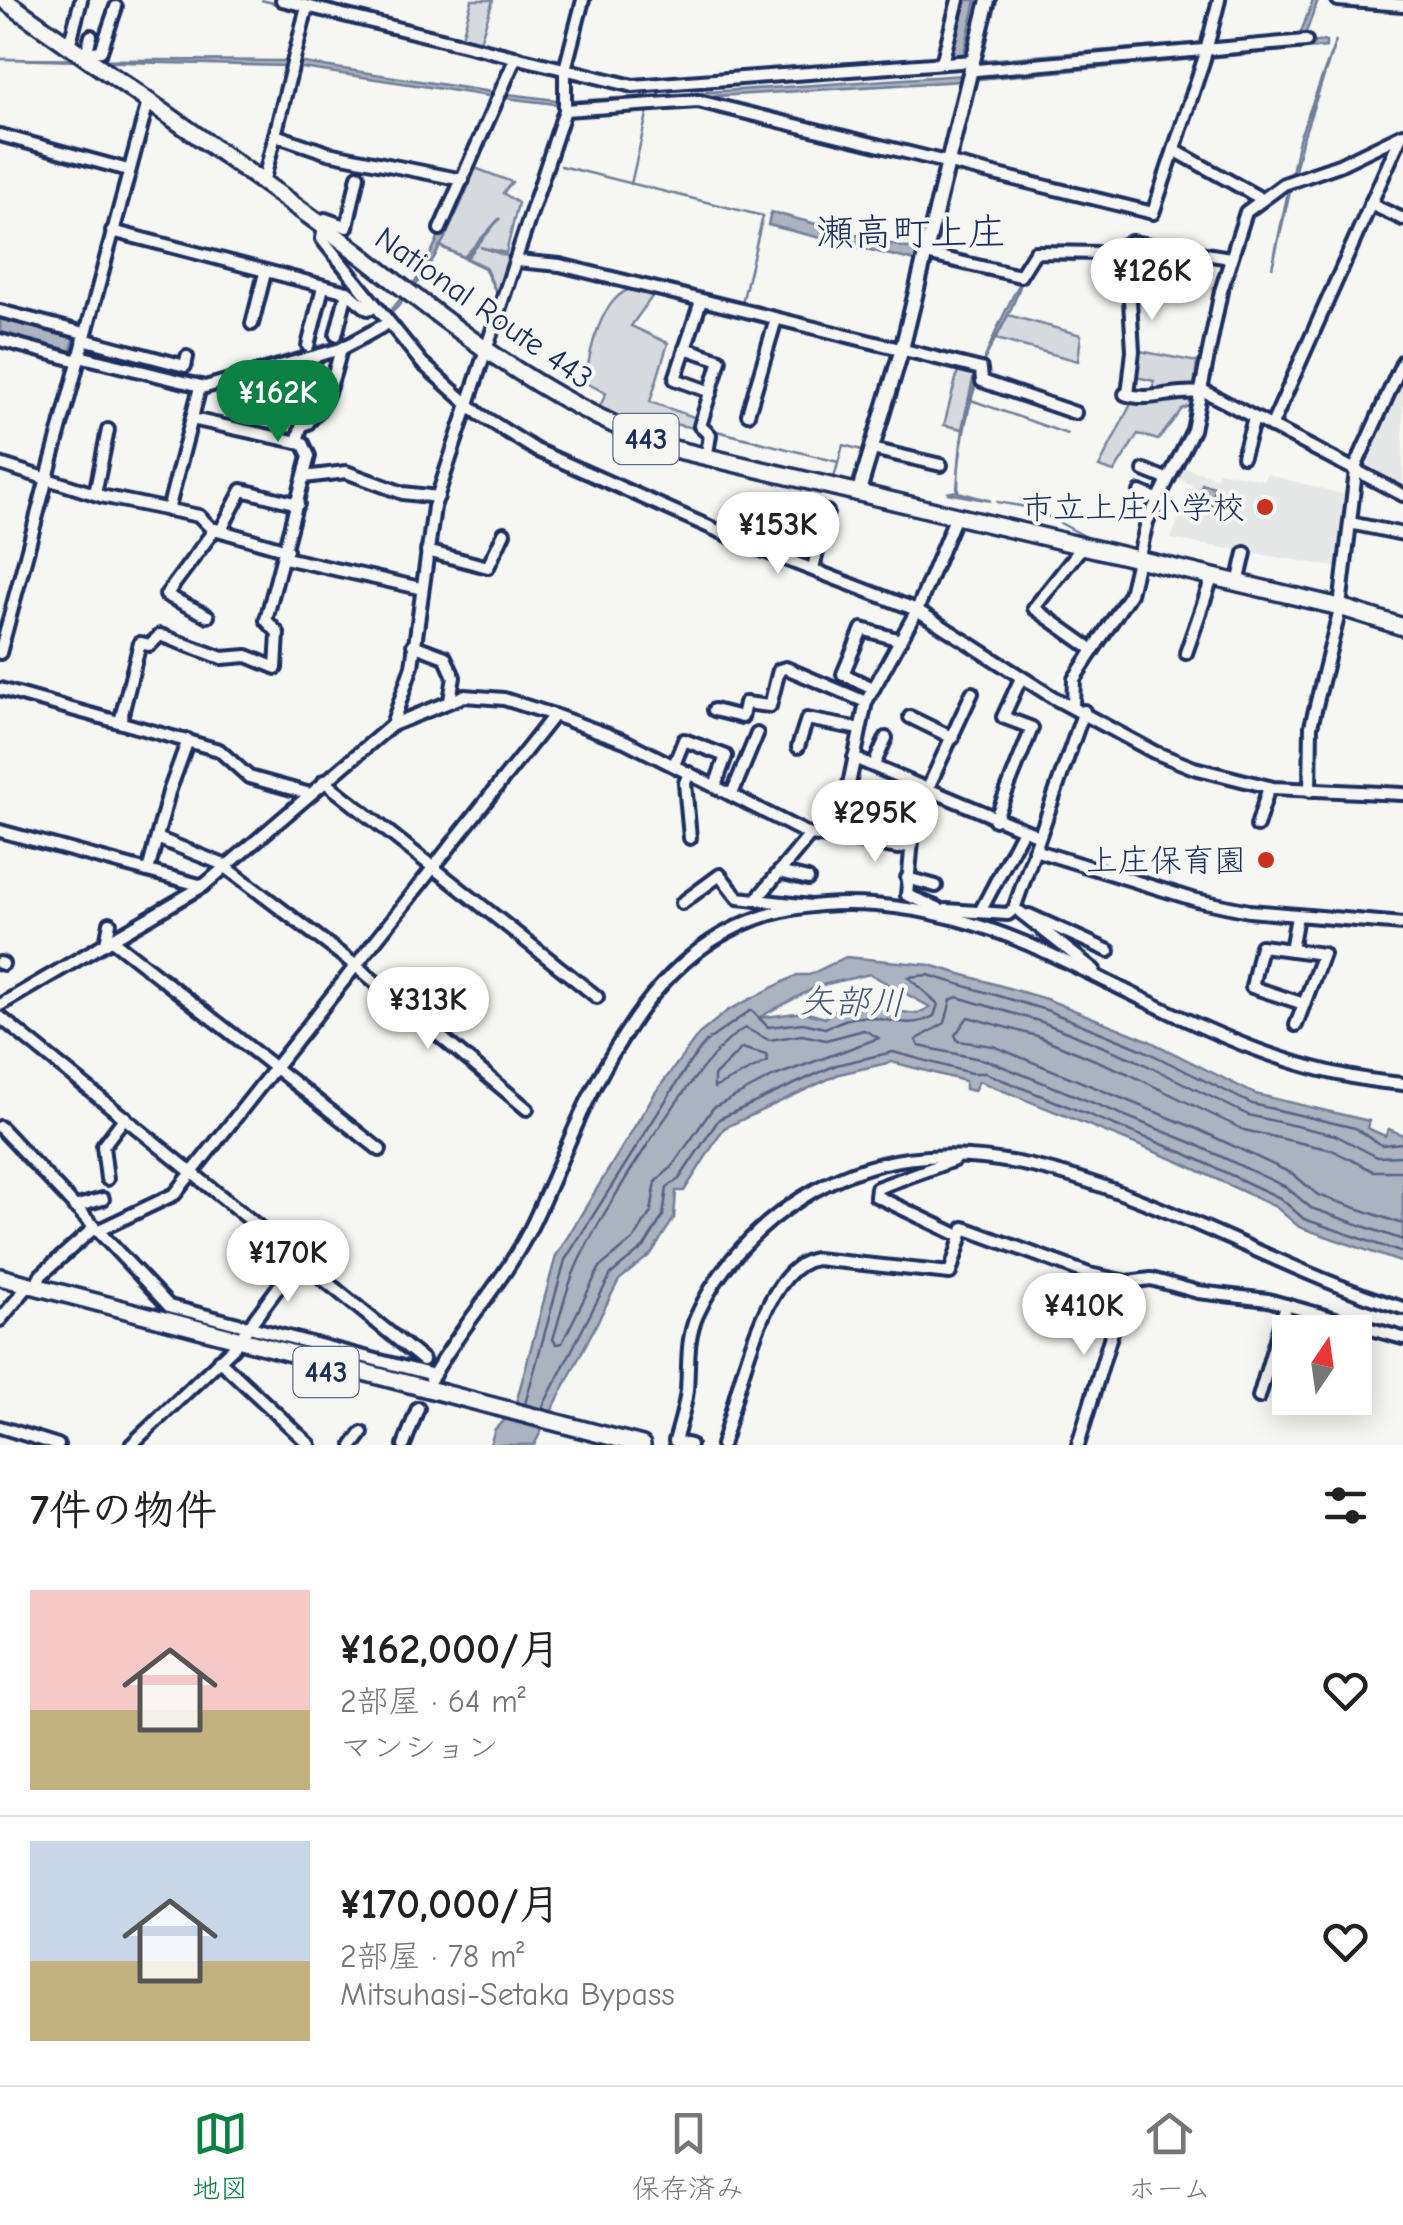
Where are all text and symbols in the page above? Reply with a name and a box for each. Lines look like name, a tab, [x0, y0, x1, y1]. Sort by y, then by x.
district label: 瀬高町上庄	[816, 211, 1006, 255]
street label: National Route 443	[368, 219, 600, 397]
pin: ¥126K	[1082, 238, 1222, 323]
text: ¥126K	[1112, 252, 1192, 289]
pin: ¥162K	[208, 360, 348, 445]
text: ¥162K	[238, 374, 318, 411]
road number: 443	[614, 414, 678, 464]
place label: 市立上庄小学校	[1021, 489, 1245, 526]
pin: ¥153K	[708, 492, 848, 577]
marker: 市立上庄小学校	[1254, 496, 1276, 518]
text: ¥153K	[738, 506, 818, 543]
pin: ¥295K	[805, 780, 945, 865]
text: ¥295K	[833, 794, 917, 831]
place label: 上庄保育園	[1086, 842, 1246, 879]
marker: 上庄保育園	[1255, 849, 1277, 871]
pin: ¥313K	[358, 967, 498, 1052]
text: ¥313K	[389, 981, 467, 1018]
water label: 矢部川	[799, 981, 905, 1023]
pin: ¥170K	[218, 1220, 358, 1305]
text: ¥170K	[248, 1234, 328, 1271]
pin: ¥410K	[1014, 1273, 1154, 1358]
text: ¥410K	[1044, 1287, 1124, 1324]
north arrow	[1272, 1315, 1372, 1415]
map controls	[1272, 1315, 1372, 1415]
road number: 443	[294, 1347, 358, 1397]
icon: filters	[1318, 1478, 1373, 1533]
text: 7件の物件	[30, 1486, 217, 1535]
text: ¥162,000/月	[340, 1625, 561, 1674]
icon: home	[110, 1630, 230, 1750]
icon: heart	[1318, 1663, 1373, 1718]
text: 2部屋 · 64 m²	[340, 1683, 526, 1720]
text: マンション	[340, 1729, 499, 1766]
text: ¥170,000/月	[340, 1880, 561, 1929]
icon: home	[110, 1881, 230, 2001]
icon: heart	[1318, 1914, 1373, 1969]
text: 2部屋 · 78 m²	[340, 1938, 524, 1975]
text: Mitsuhasi-Setaka Bypass	[340, 1976, 675, 2013]
tab: 地図	[192, 2106, 248, 2206]
tab: 保存済み	[632, 2106, 744, 2206]
tab: ホーム	[1128, 2106, 1211, 2206]

